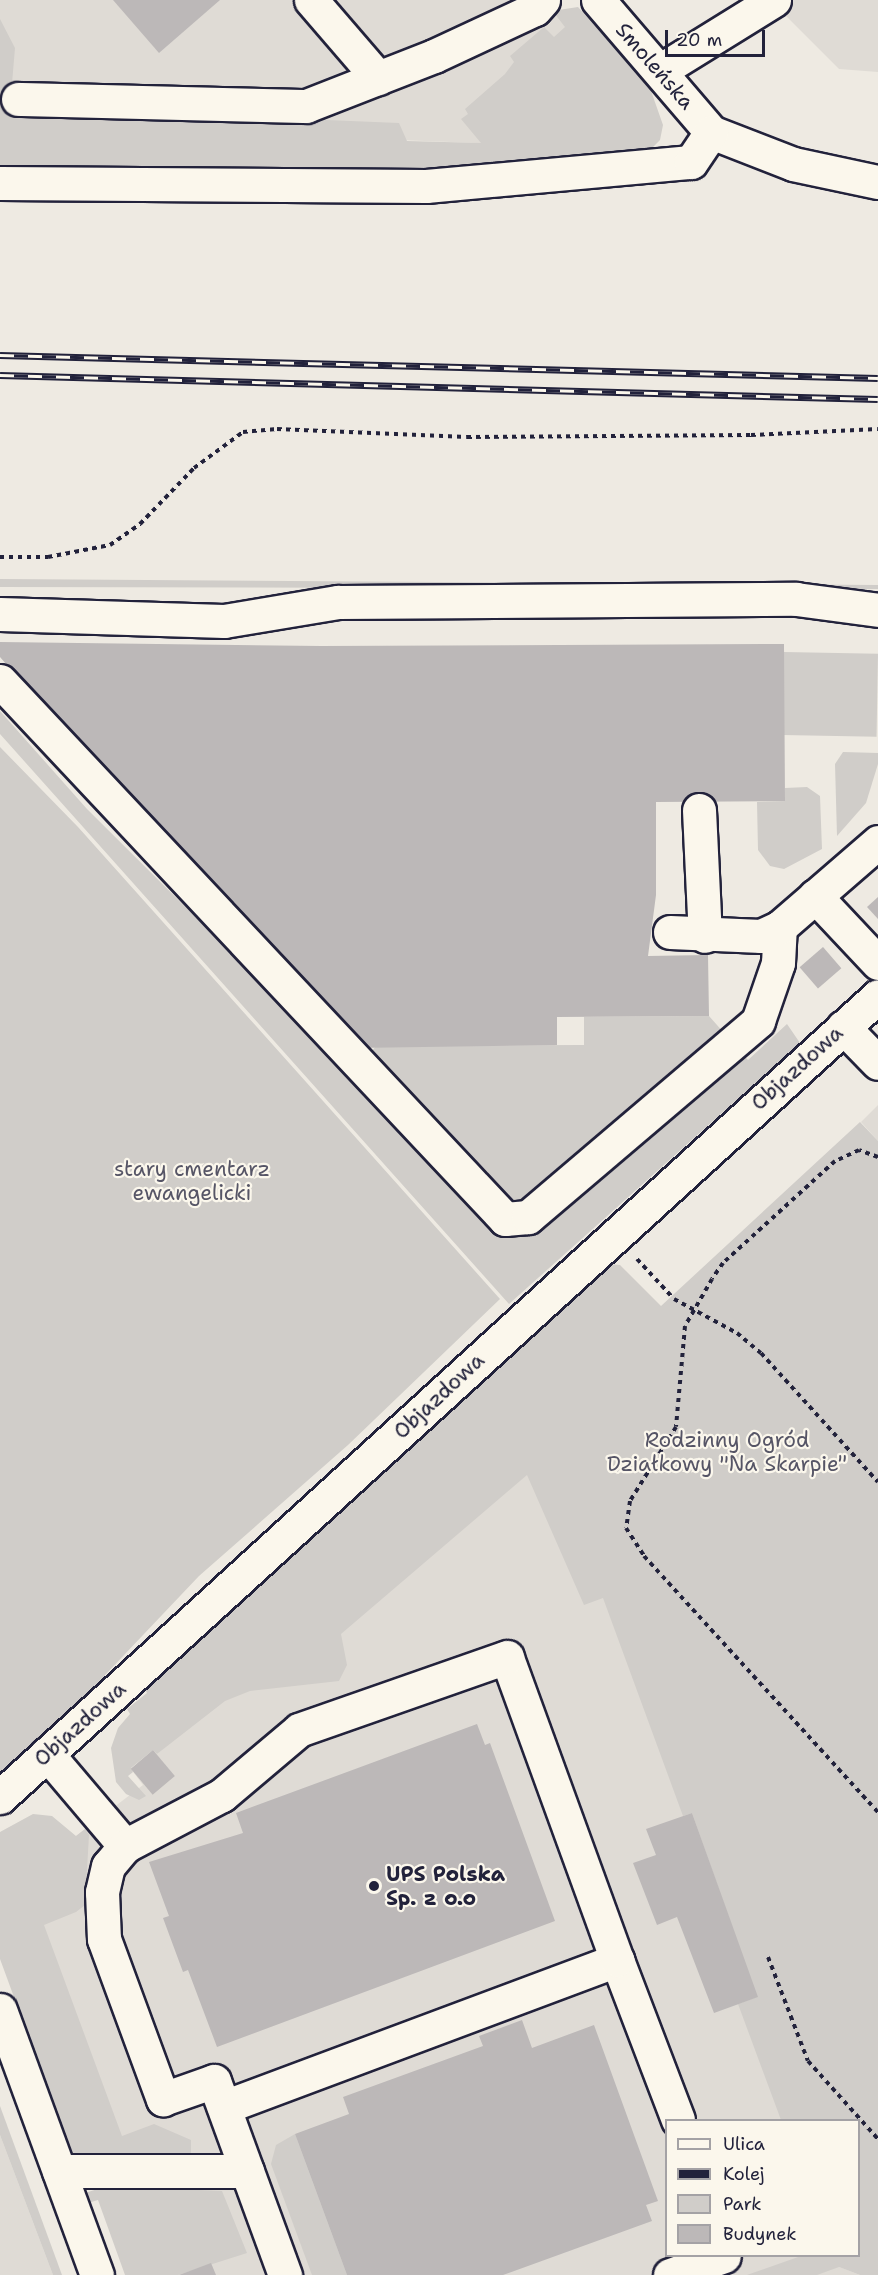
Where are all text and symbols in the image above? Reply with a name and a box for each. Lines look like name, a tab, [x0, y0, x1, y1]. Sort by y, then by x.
street label: Smoleńska	[610, 17, 700, 115]
scale bar	[668, 18, 768, 56]
text: 20 m	[676, 28, 722, 52]
street label: Objazdowa	[746, 1020, 848, 1116]
park label: stary cmentarz ewangelicki	[114, 1156, 270, 1206]
street label: Objazdowa	[389, 1348, 489, 1444]
park label: Rodzinny Ogród Działkowy "Na Skarpie"	[607, 1427, 847, 1477]
street label: Objazdowa	[29, 1676, 131, 1772]
place label: UPS Polska Sp. z o.o	[386, 1861, 505, 1911]
marker: UPS Polska Sp. z o.o	[367, 1879, 381, 1893]
legend	[665, 2119, 860, 2257]
text: Ulica	[723, 2132, 765, 2156]
text: Kolej	[723, 2162, 765, 2186]
text: Park	[723, 2192, 762, 2216]
text: Budynek	[723, 2222, 797, 2246]

